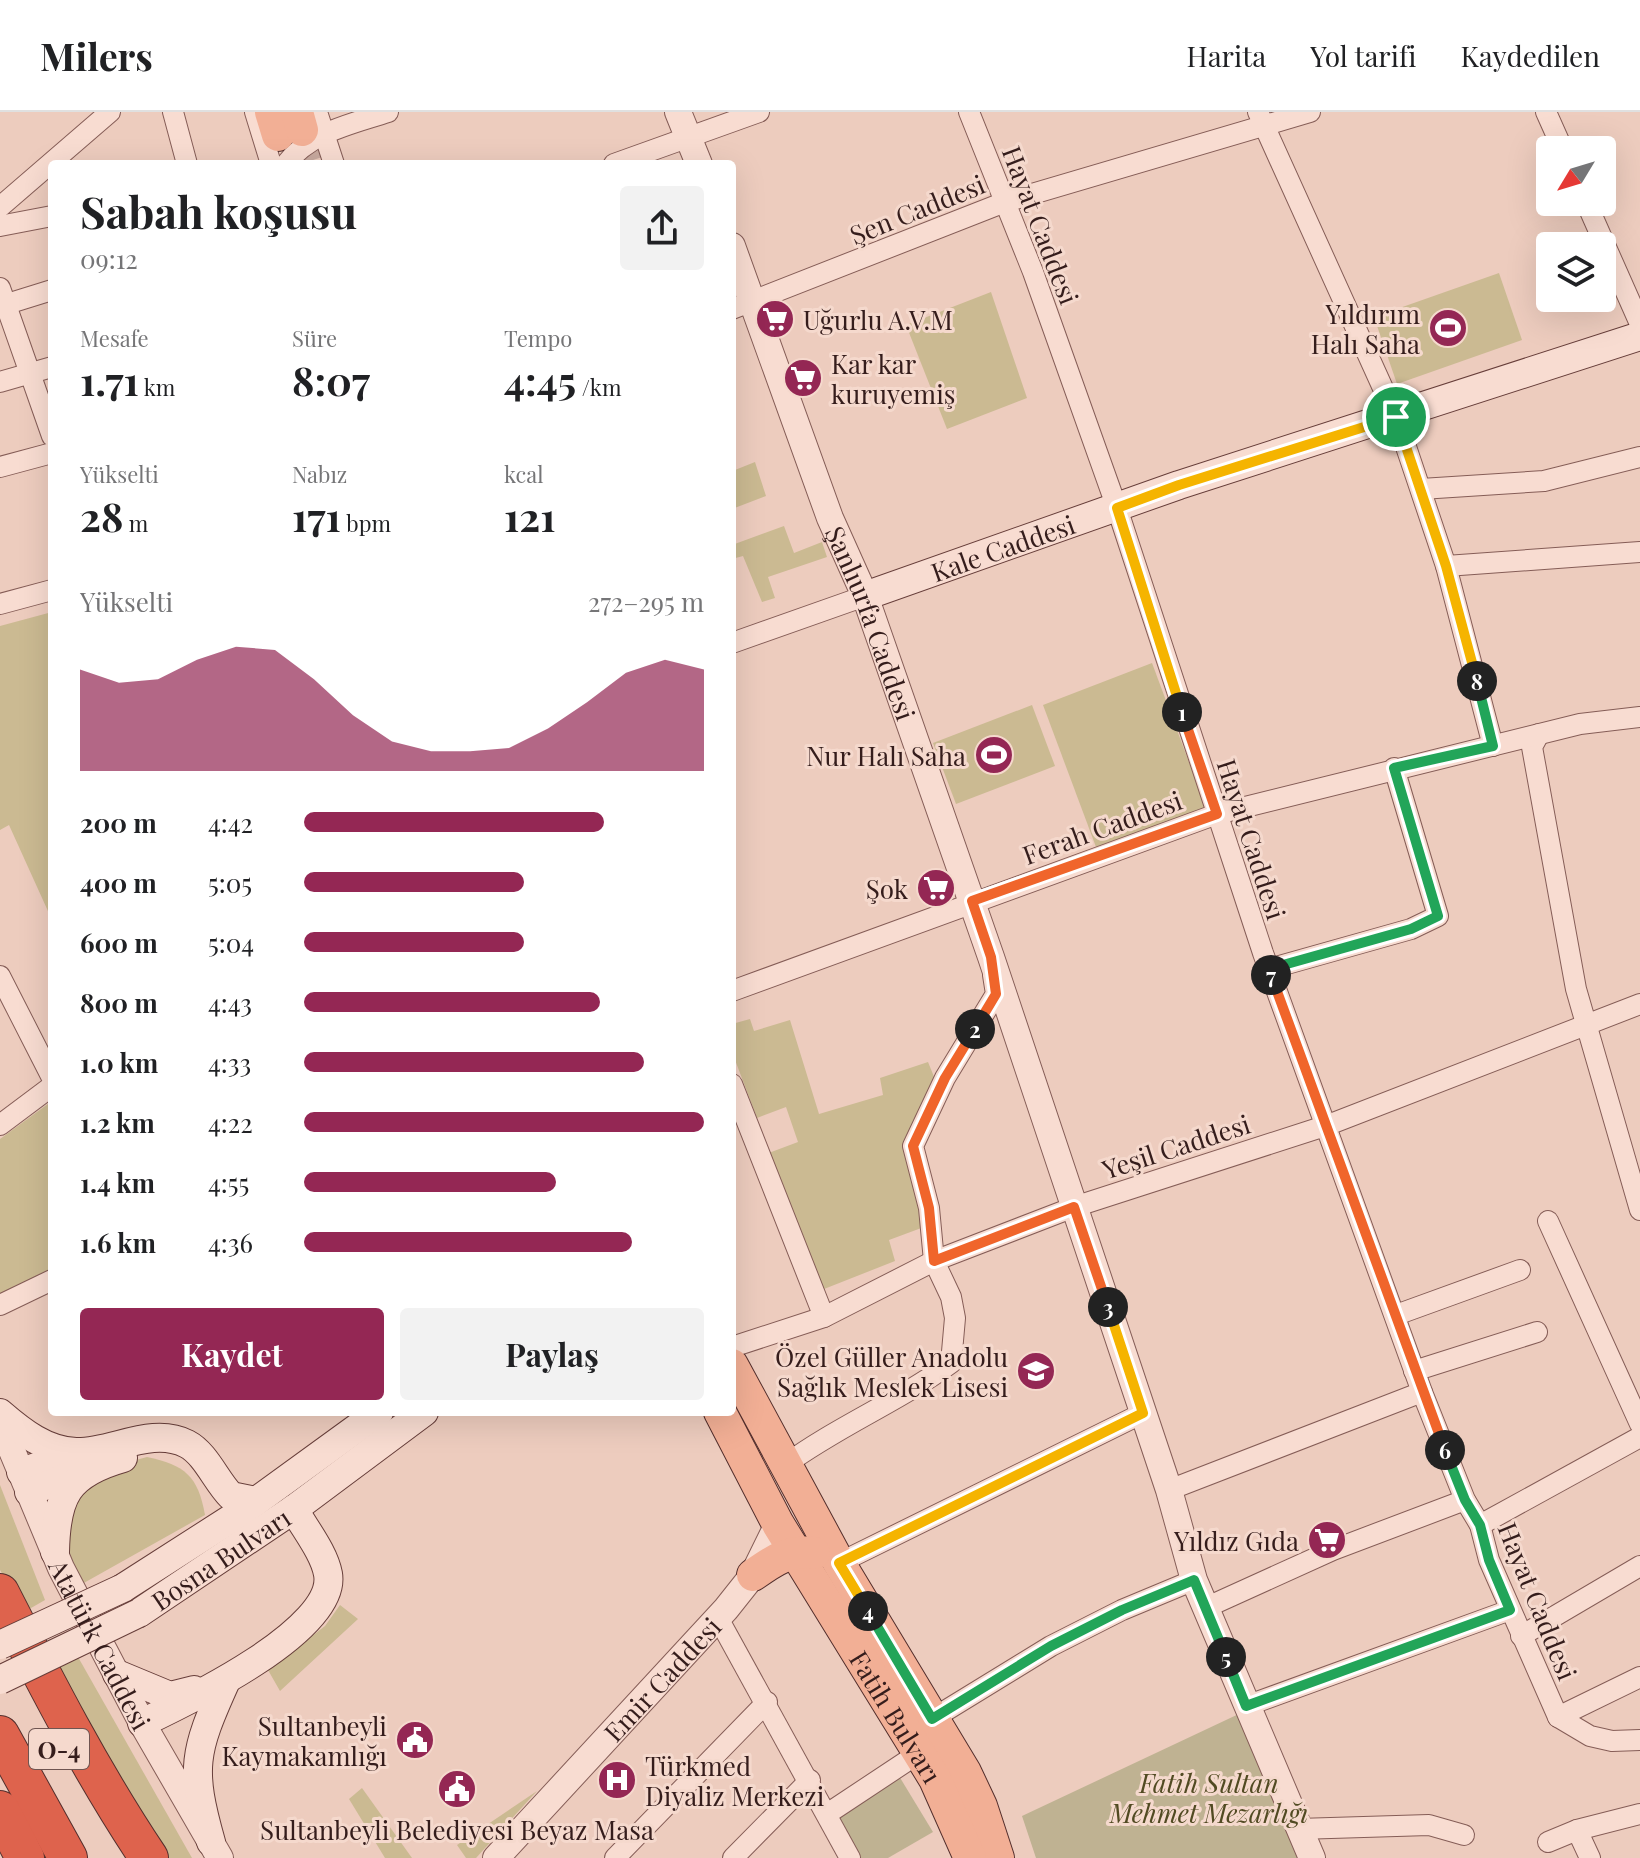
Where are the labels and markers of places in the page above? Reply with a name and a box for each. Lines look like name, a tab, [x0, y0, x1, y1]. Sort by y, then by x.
place label: Yıldırım Halı Saha	[1311, 296, 1420, 361]
supermarket icon: Uğurlu A.V.M	[754, 298, 796, 340]
place label: Uğurlu A.V.M	[803, 302, 953, 337]
sports icon: Yıldırım Halı Saha	[1427, 307, 1469, 349]
place label: Kar kar kuruyemiş	[831, 346, 955, 411]
supermarket icon: Kar kar kuruyemiş	[782, 357, 824, 399]
pin	[1362, 383, 1430, 451]
pin: 8	[1457, 661, 1497, 701]
pin: 1	[1162, 692, 1202, 732]
sports icon: Nur Halı Saha	[973, 734, 1015, 776]
place label: Nur Halı Saha	[806, 738, 966, 773]
supermarket icon: Şok	[915, 867, 957, 909]
place label: Şok	[866, 871, 909, 906]
pin: 7	[1251, 955, 1291, 995]
pin: 2	[955, 1009, 995, 1049]
pin: 3	[1088, 1287, 1128, 1327]
place label: Özel Güller Anadolu Sağlık Meslek Lisesi	[775, 1339, 1008, 1404]
school or university icon: Özel Güller Anadolu Sağlık Meslek Lisesi	[1015, 1350, 1057, 1392]
pin: 6	[1425, 1430, 1465, 1470]
supermarket icon: Yıldız Gıda	[1306, 1519, 1348, 1561]
place label: Yıldız Gıda	[1173, 1523, 1299, 1558]
pin: 4	[848, 1591, 888, 1631]
pin: 5	[1206, 1637, 1246, 1677]
place label: Sultanbeyli Kaymakamlığı	[222, 1708, 387, 1773]
public building icon: Sultanbeyli Kaymakamlığı	[394, 1719, 436, 1761]
place label: Türkmed Diyaliz Merkezi	[645, 1748, 825, 1813]
hospital icon: Türkmed Diyaliz Merkezi	[596, 1759, 638, 1801]
public building icon: Sultanbeyli Belediyesi Beyaz Masa	[436, 1768, 478, 1810]
place label: Sultanbeyli Belediyesi Beyaz Masa	[260, 1812, 654, 1847]

